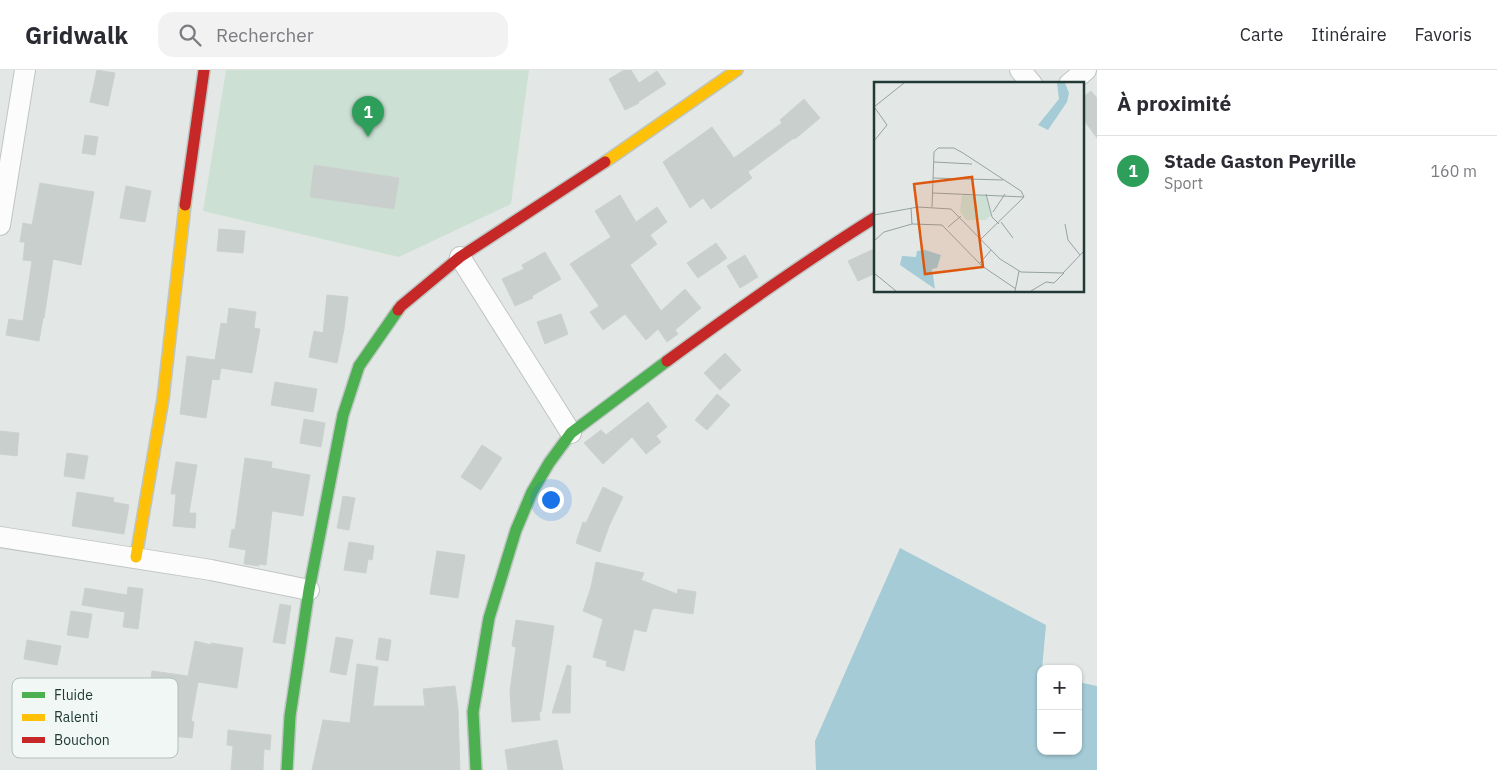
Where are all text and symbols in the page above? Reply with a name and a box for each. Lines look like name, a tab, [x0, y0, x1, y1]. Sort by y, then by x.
search box	[158, 12, 508, 57]
text: Gridwalk	[25, 19, 128, 51]
icon: search	[176, 21, 204, 49]
text: Rechercher	[216, 23, 314, 47]
text: Carte	[1240, 23, 1283, 46]
text: Itinéraire	[1311, 23, 1387, 46]
text: Favoris	[1415, 23, 1472, 46]
inset map	[874, 82, 1084, 292]
text: À proximité	[1117, 89, 1231, 117]
pin: 1	[352, 96, 384, 137]
text: Stade Gaston Peyrille	[1164, 149, 1356, 173]
text: 1	[1128, 161, 1138, 181]
text: 160 m	[1430, 161, 1477, 181]
text: Sport	[1164, 173, 1203, 193]
your location	[538, 487, 564, 513]
map controls	[1037, 665, 1082, 755]
button: +	[1037, 665, 1082, 710]
legend	[12, 678, 178, 758]
text: Fluide	[54, 686, 93, 704]
text: Ralenti	[54, 708, 98, 726]
button: −	[1037, 710, 1082, 755]
text: Bouchon	[54, 731, 110, 749]

